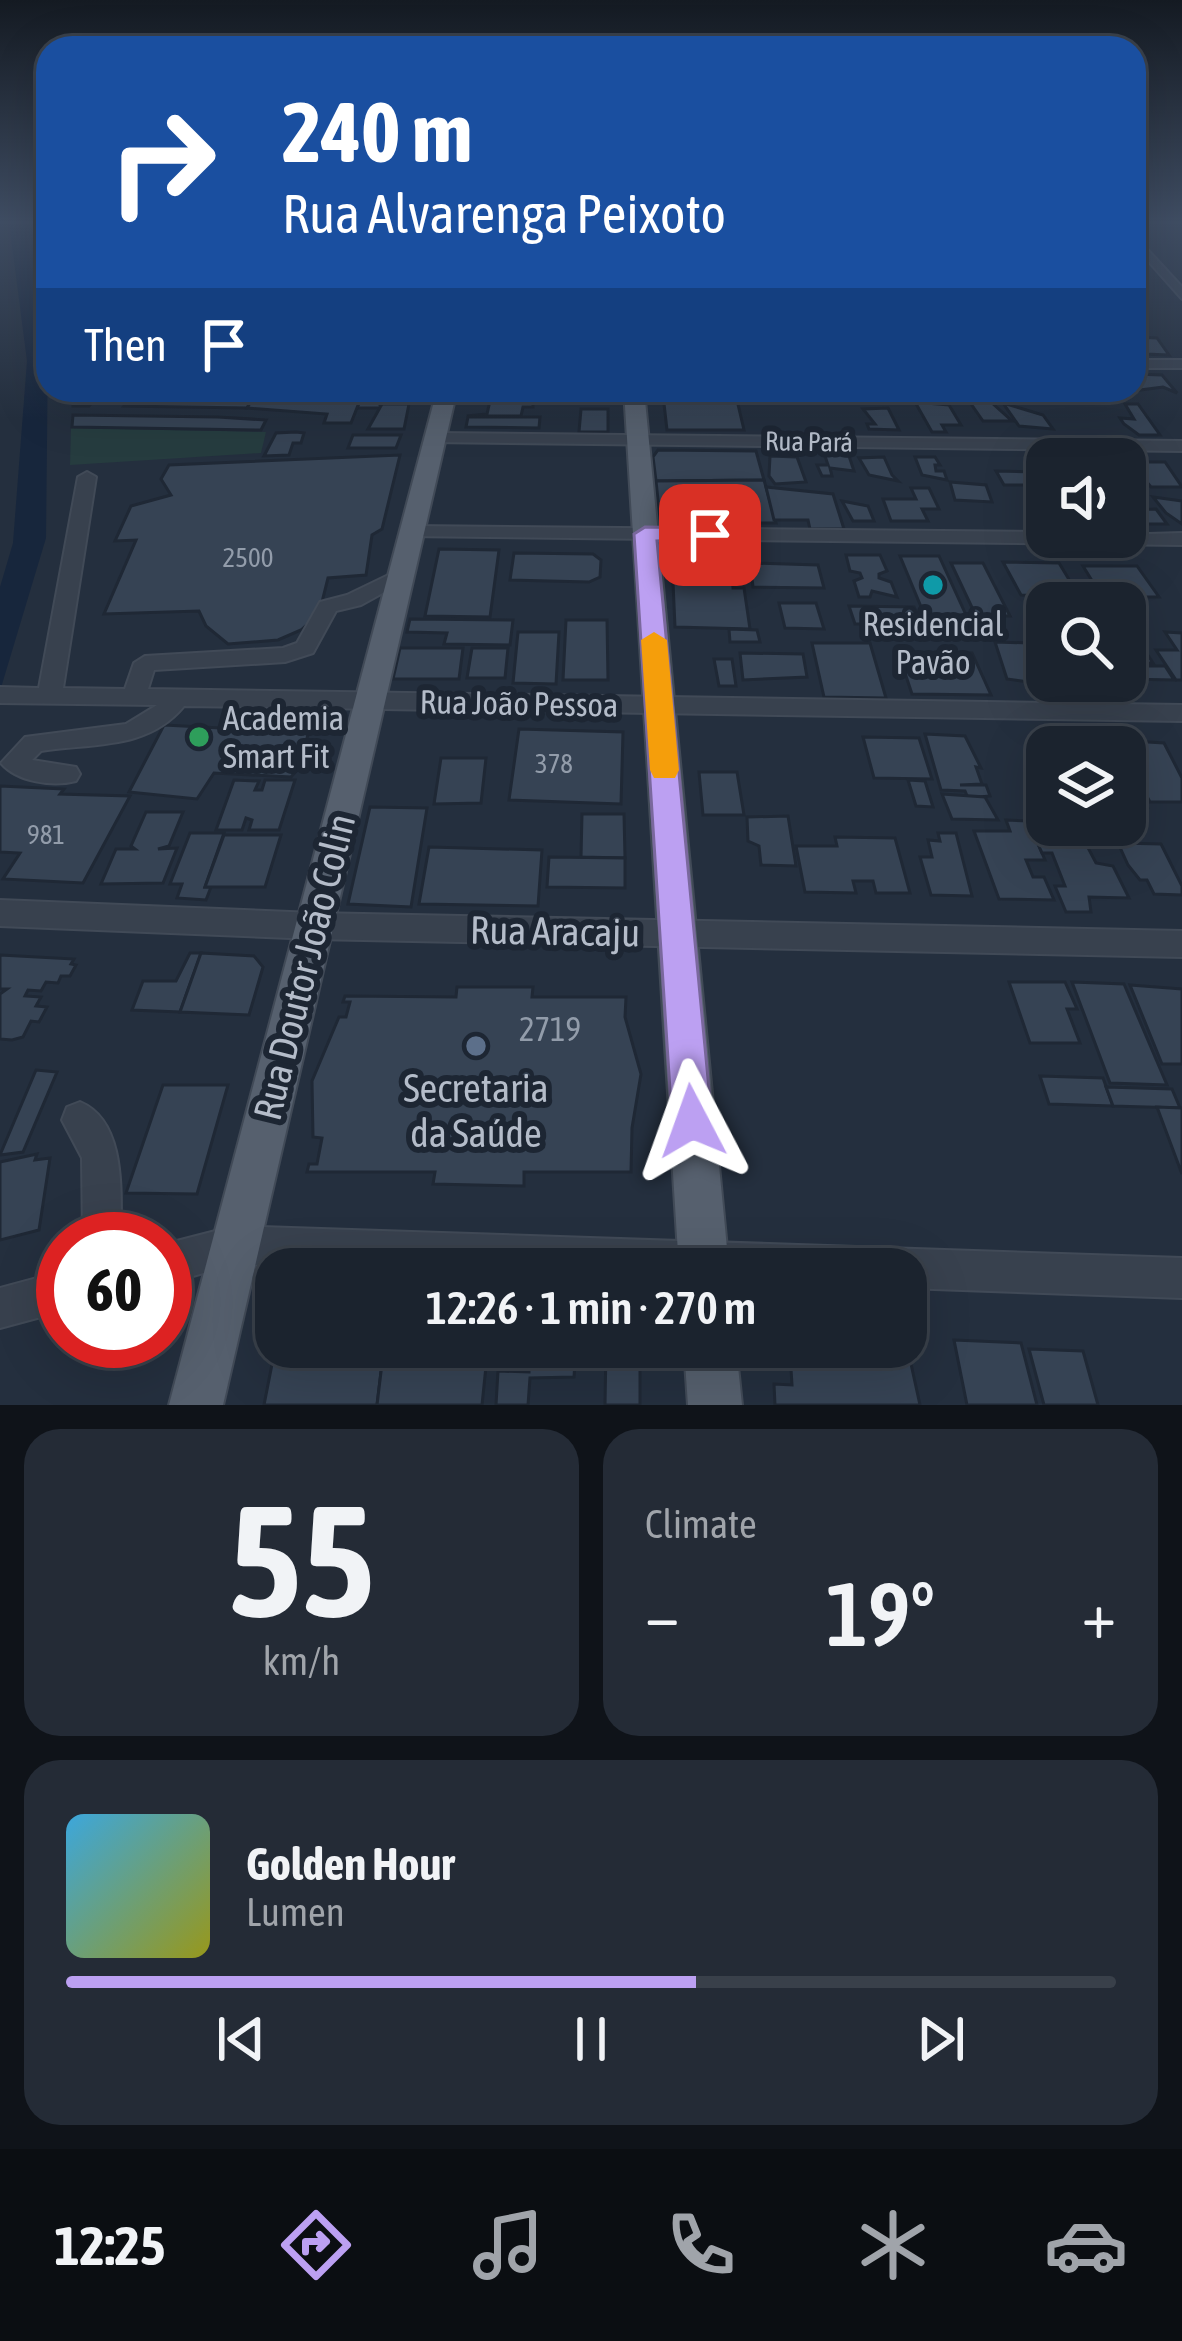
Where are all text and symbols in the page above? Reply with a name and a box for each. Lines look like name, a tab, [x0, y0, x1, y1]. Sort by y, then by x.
icon: right	[84, 84, 240, 240]
text: 240 m	[282, 84, 472, 180]
text: Rua Alvarenga Peixoto	[282, 183, 726, 244]
icon: arrive	[191, 312, 257, 378]
text: Then	[84, 319, 167, 371]
street label: Rua Pará	[765, 425, 853, 458]
map controls	[1026, 438, 1146, 846]
button: sound	[1026, 438, 1146, 558]
pin	[659, 484, 761, 586]
icon: arrive	[677, 502, 743, 568]
house number: 2500	[223, 542, 273, 573]
marker: Residencial Pavão	[920, 572, 946, 598]
button: search	[1026, 582, 1146, 702]
place label: Residencial Pavão	[862, 605, 1004, 681]
street label: Rua João Pessoa	[419, 682, 619, 724]
place label: Academia Smart Fit	[223, 699, 344, 775]
marker: Academia Smart Fit	[186, 724, 212, 750]
button: layers	[1026, 726, 1146, 846]
house number: 378	[535, 748, 573, 779]
street label: Rua Doutor João Colin	[245, 810, 363, 1124]
house number: 981	[27, 819, 65, 850]
street label: Rua Aracaju	[470, 908, 640, 954]
house number: 2719	[519, 1010, 581, 1048]
marker: Secretaria da Saúde	[463, 1033, 489, 1059]
position arrow	[629, 1058, 755, 1184]
place label: Secretaria da Saúde	[403, 1066, 549, 1155]
speed limit sign: 60	[36, 1212, 192, 1368]
text: 12:26 · 1 min · 270 m	[426, 1282, 756, 1334]
text: 55	[228, 1471, 375, 1650]
text: Climate	[645, 1502, 757, 1546]
text: 19°	[826, 1562, 935, 1665]
text: −	[645, 1576, 679, 1652]
text: +	[1082, 1576, 1116, 1652]
text: km/h	[263, 1639, 340, 1683]
text: Golden Hour	[246, 1838, 455, 1890]
text: Lumen	[246, 1890, 345, 1934]
icon: previous	[208, 2006, 274, 2072]
icon: pause	[558, 2006, 624, 2072]
icon: next	[908, 2006, 974, 2072]
icon: directions	[274, 2203, 358, 2287]
icon: music	[466, 2203, 550, 2287]
icon: phone	[659, 2203, 743, 2287]
icon: climate	[851, 2203, 935, 2287]
icon: car	[1044, 2203, 1128, 2287]
text: 12:25	[54, 2215, 165, 2276]

